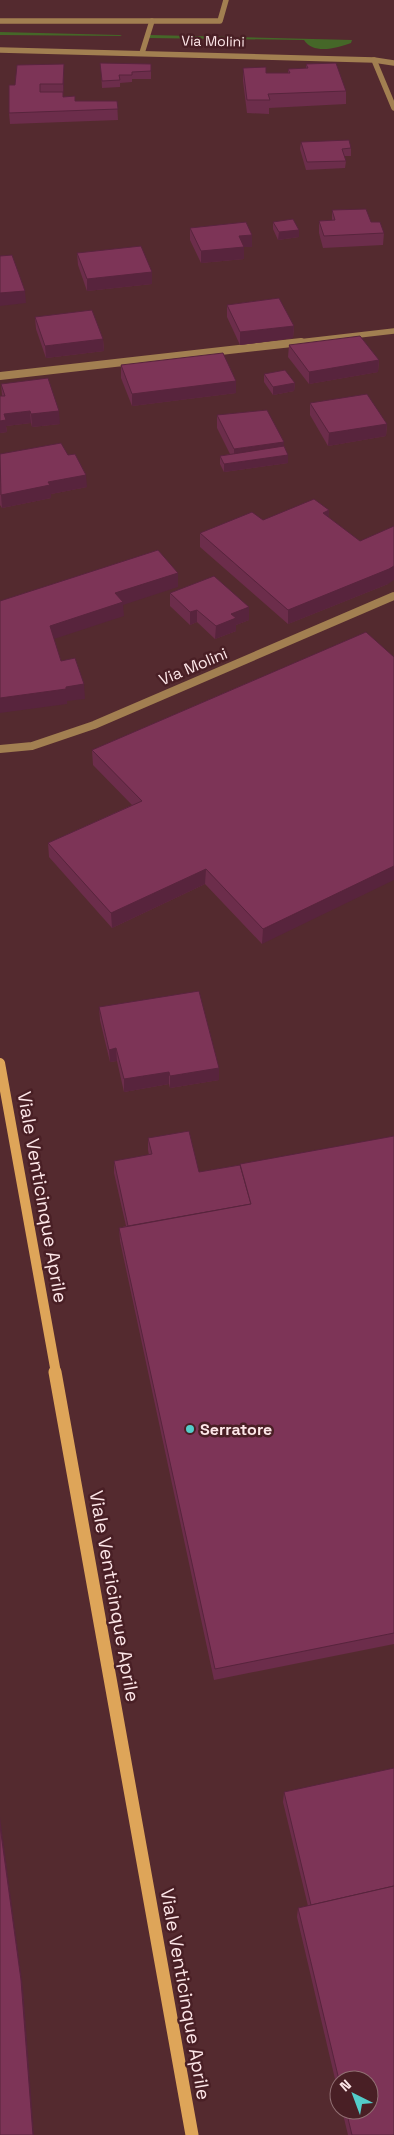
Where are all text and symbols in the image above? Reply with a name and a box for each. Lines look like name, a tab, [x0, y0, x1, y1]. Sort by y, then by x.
street label: Via Molini	[181, 31, 245, 51]
street label: Via Molini	[156, 643, 231, 690]
street label: Viale Venticinque Aprile	[12, 1089, 73, 1305]
place label: Serratore	[200, 1419, 272, 1440]
marker: Serratore	[184, 1423, 196, 1435]
street label: Viale Venticinque Aprile	[84, 1488, 145, 1704]
street label: Viale Venticinque Aprile	[155, 1886, 216, 2102]
north arrow	[329, 2070, 379, 2120]
text: N	[336, 2076, 355, 2095]

